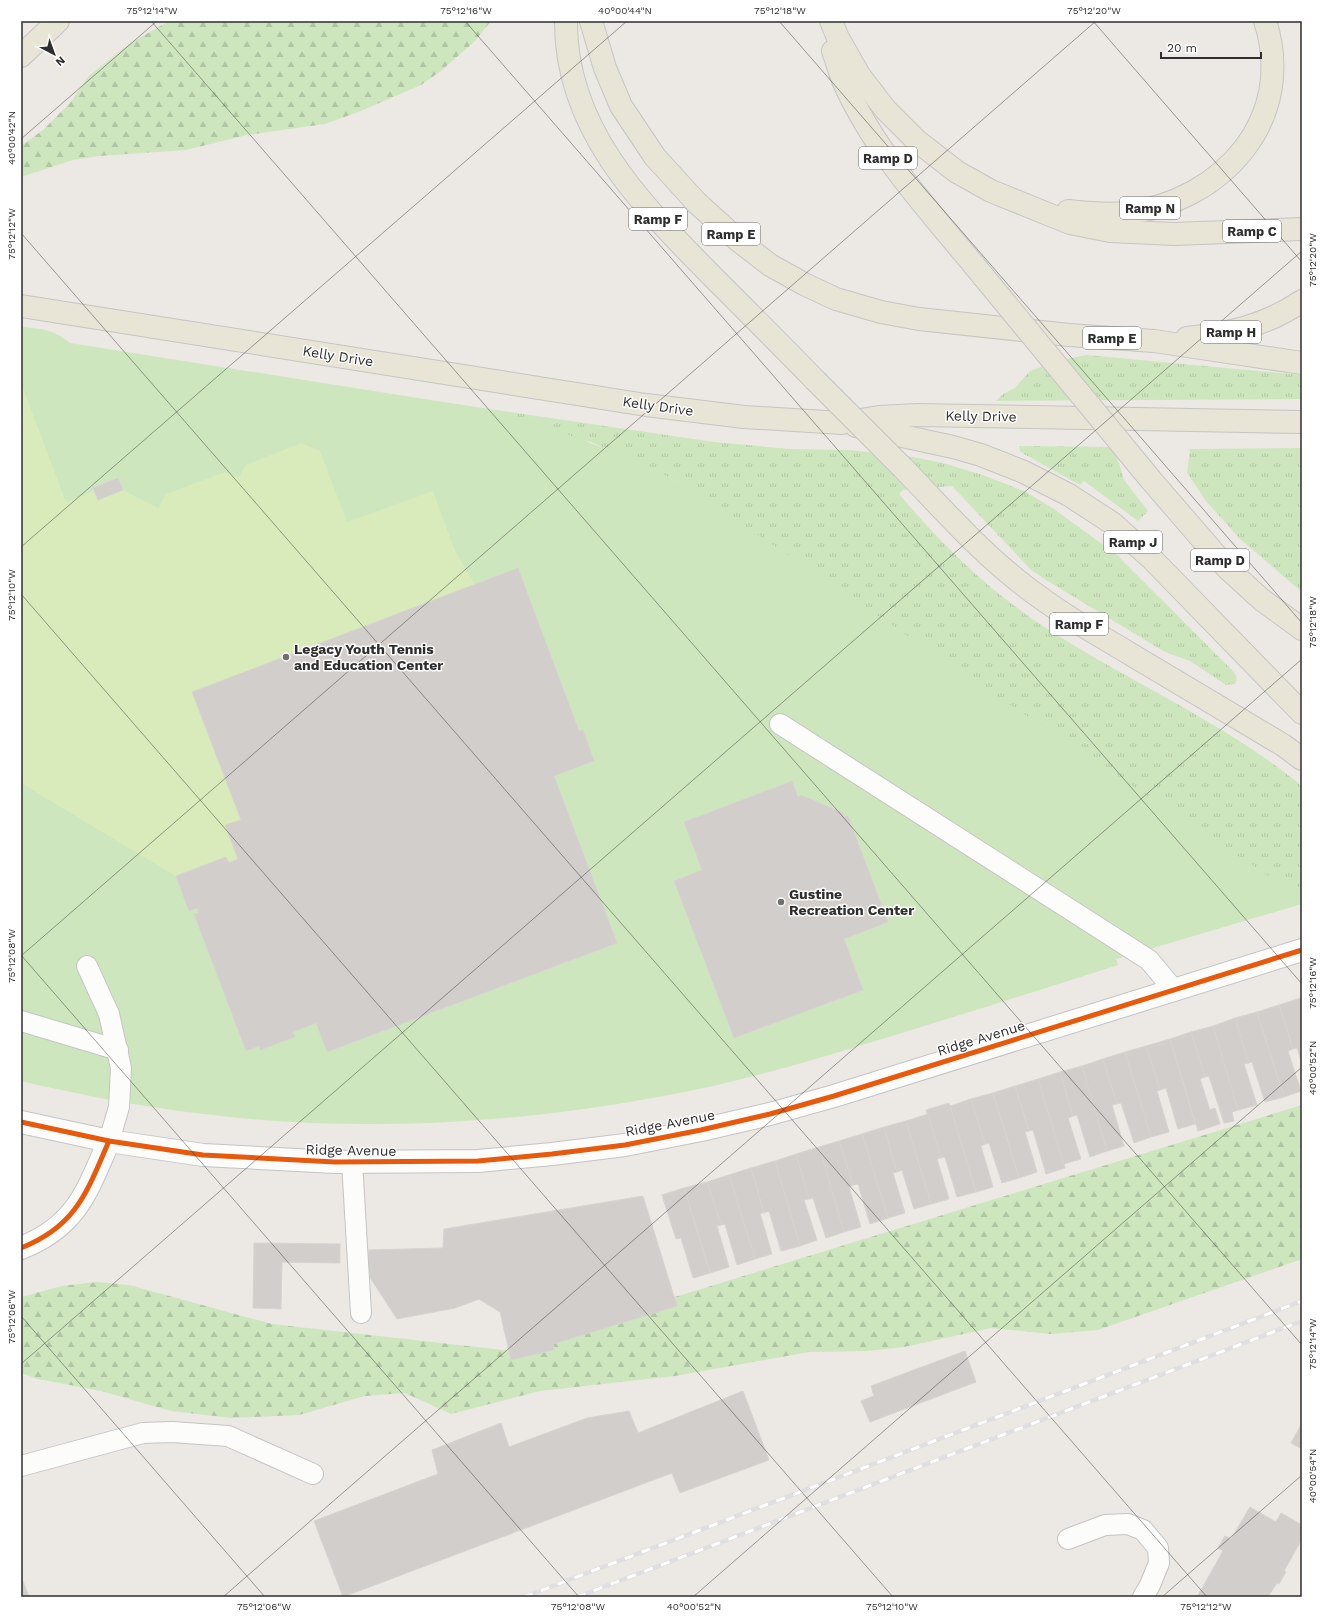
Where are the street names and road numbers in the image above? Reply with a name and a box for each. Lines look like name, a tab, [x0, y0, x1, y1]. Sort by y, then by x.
road number: Ramp D	[859, 147, 917, 169]
road number: Ramp N	[1120, 197, 1180, 219]
road number: Ramp F	[629, 208, 687, 230]
road number: Ramp C	[1223, 220, 1281, 242]
road number: Ramp E	[702, 223, 760, 245]
road number: Ramp H	[1201, 321, 1261, 343]
road number: Ramp E	[1083, 327, 1141, 349]
street label: Kelly Drive	[302, 343, 374, 369]
street label: Kelly Drive	[622, 393, 694, 419]
street label: Kelly Drive	[945, 407, 1017, 425]
road number: Ramp J	[1104, 531, 1162, 553]
road number: Ramp D	[1191, 549, 1249, 571]
road number: Ramp F	[1050, 613, 1108, 635]
street label: Ridge Avenue	[935, 1017, 1027, 1059]
street label: Ridge Avenue	[624, 1106, 716, 1140]
street label: Ridge Avenue	[305, 1141, 397, 1159]

